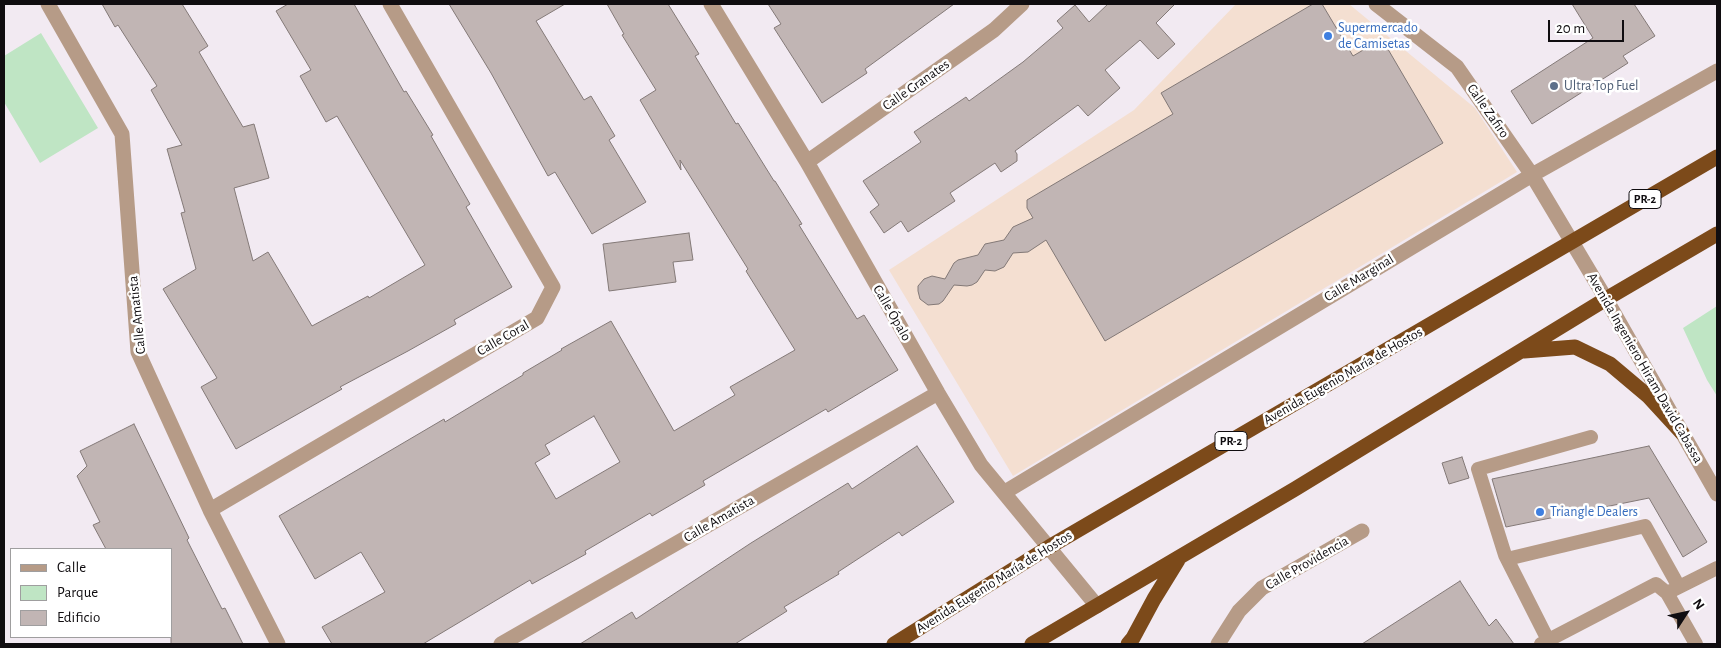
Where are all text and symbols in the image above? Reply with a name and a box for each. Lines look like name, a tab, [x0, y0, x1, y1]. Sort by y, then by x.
scale bar	[1551, 10, 1627, 42]
place label: Supermercado de Camisetas	[1338, 20, 1418, 52]
text: 20 m	[1556, 21, 1585, 36]
marker: Supermercado de Camisetas	[1322, 30, 1334, 42]
street label: Calle Granates	[879, 56, 953, 114]
place label: Ultra Top Fuel	[1564, 78, 1639, 94]
marker: Ultra Top Fuel	[1548, 80, 1560, 92]
street label: Calle Zafiro	[1463, 81, 1513, 141]
road number: PR-2	[1629, 190, 1661, 208]
street label: Calle Marginal	[1321, 251, 1397, 305]
street label: Avenida Ingeniero Hiram David Cabassa	[1583, 270, 1707, 466]
street label: Calle Amatista	[125, 275, 149, 355]
street label: Calle Ópalo	[869, 282, 915, 344]
street label: Calle Coral	[474, 316, 532, 360]
street label: Avenida Eugenio María de Hostos	[1260, 323, 1426, 429]
road number: PR-2	[1215, 432, 1247, 451]
street label: Calle Amatista	[681, 492, 757, 546]
place label: Triangle Dealers	[1550, 504, 1638, 520]
marker: Triangle Dealers	[1534, 506, 1546, 518]
street label: Avenida Eugenio María de Hostos	[913, 527, 1075, 637]
street label: Calle Providencia	[1262, 532, 1352, 594]
legend	[10, 548, 172, 638]
text: Calle	[57, 560, 86, 575]
text: Parque	[57, 585, 98, 600]
north arrow	[1661, 588, 1711, 638]
text: N	[1690, 596, 1707, 612]
text: Edificio	[57, 610, 100, 625]

